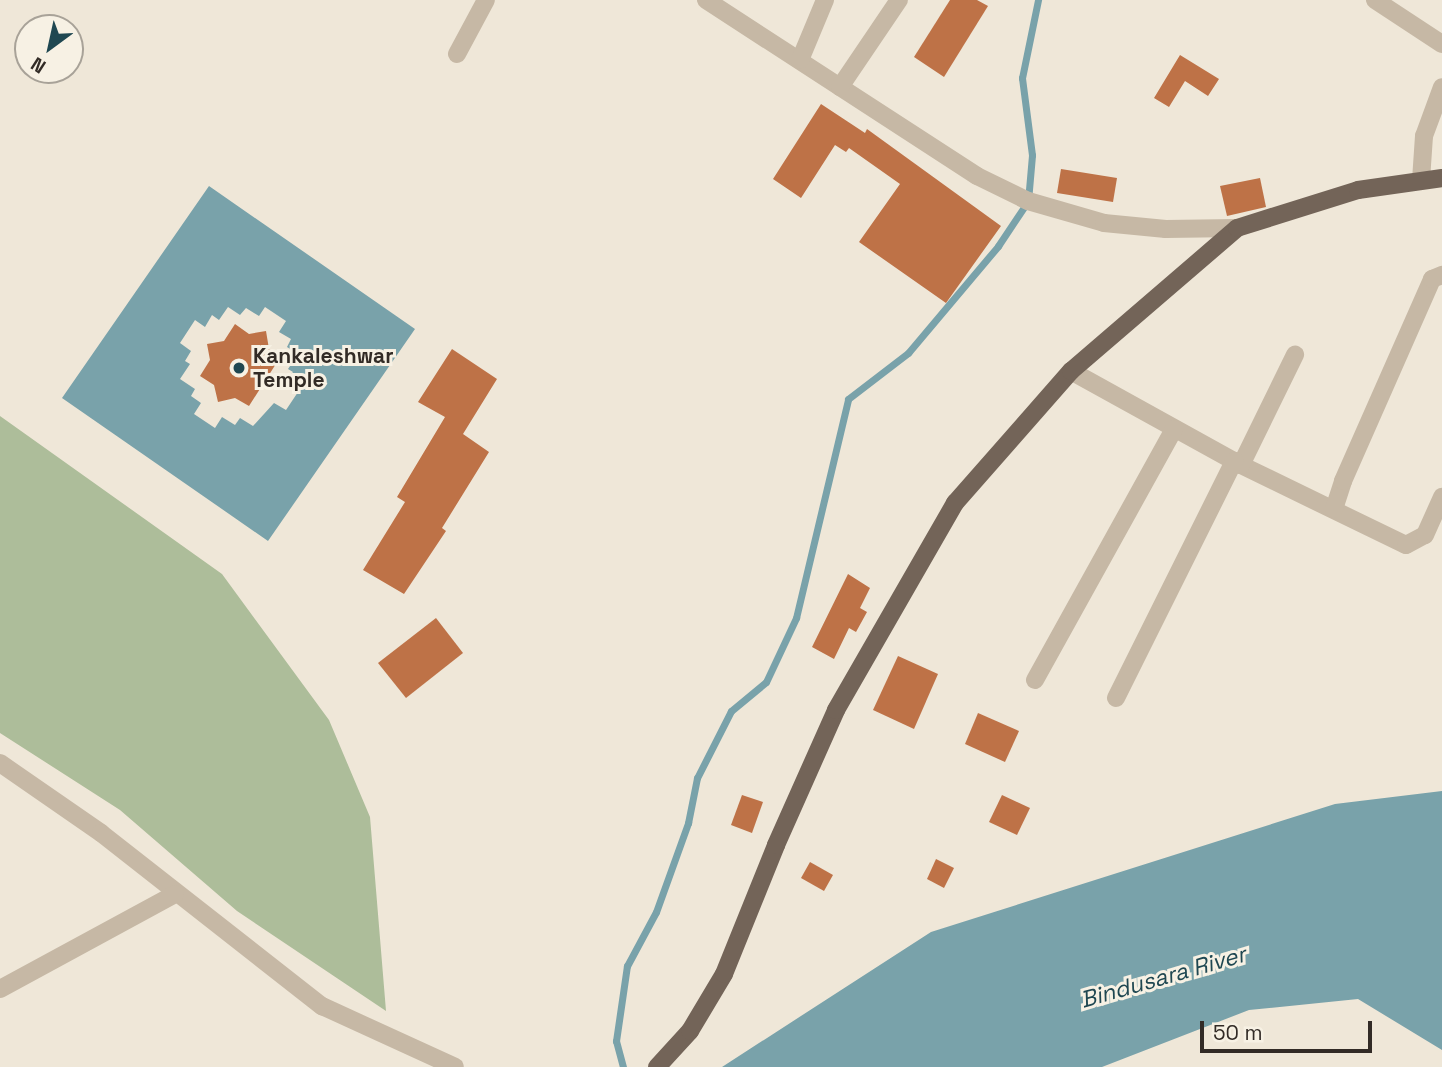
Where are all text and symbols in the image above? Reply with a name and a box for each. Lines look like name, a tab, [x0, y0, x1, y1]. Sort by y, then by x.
north arrow	[14, 14, 84, 84]
text: N	[26, 51, 51, 79]
place label: Kankaleshwar Temple	[253, 343, 394, 393]
marker: Kankaleshwar Temple	[231, 360, 247, 376]
water label: Bindusara River	[1077, 940, 1249, 1014]
scale bar	[1204, 1007, 1376, 1052]
text: 50 m	[1213, 1019, 1263, 1046]

